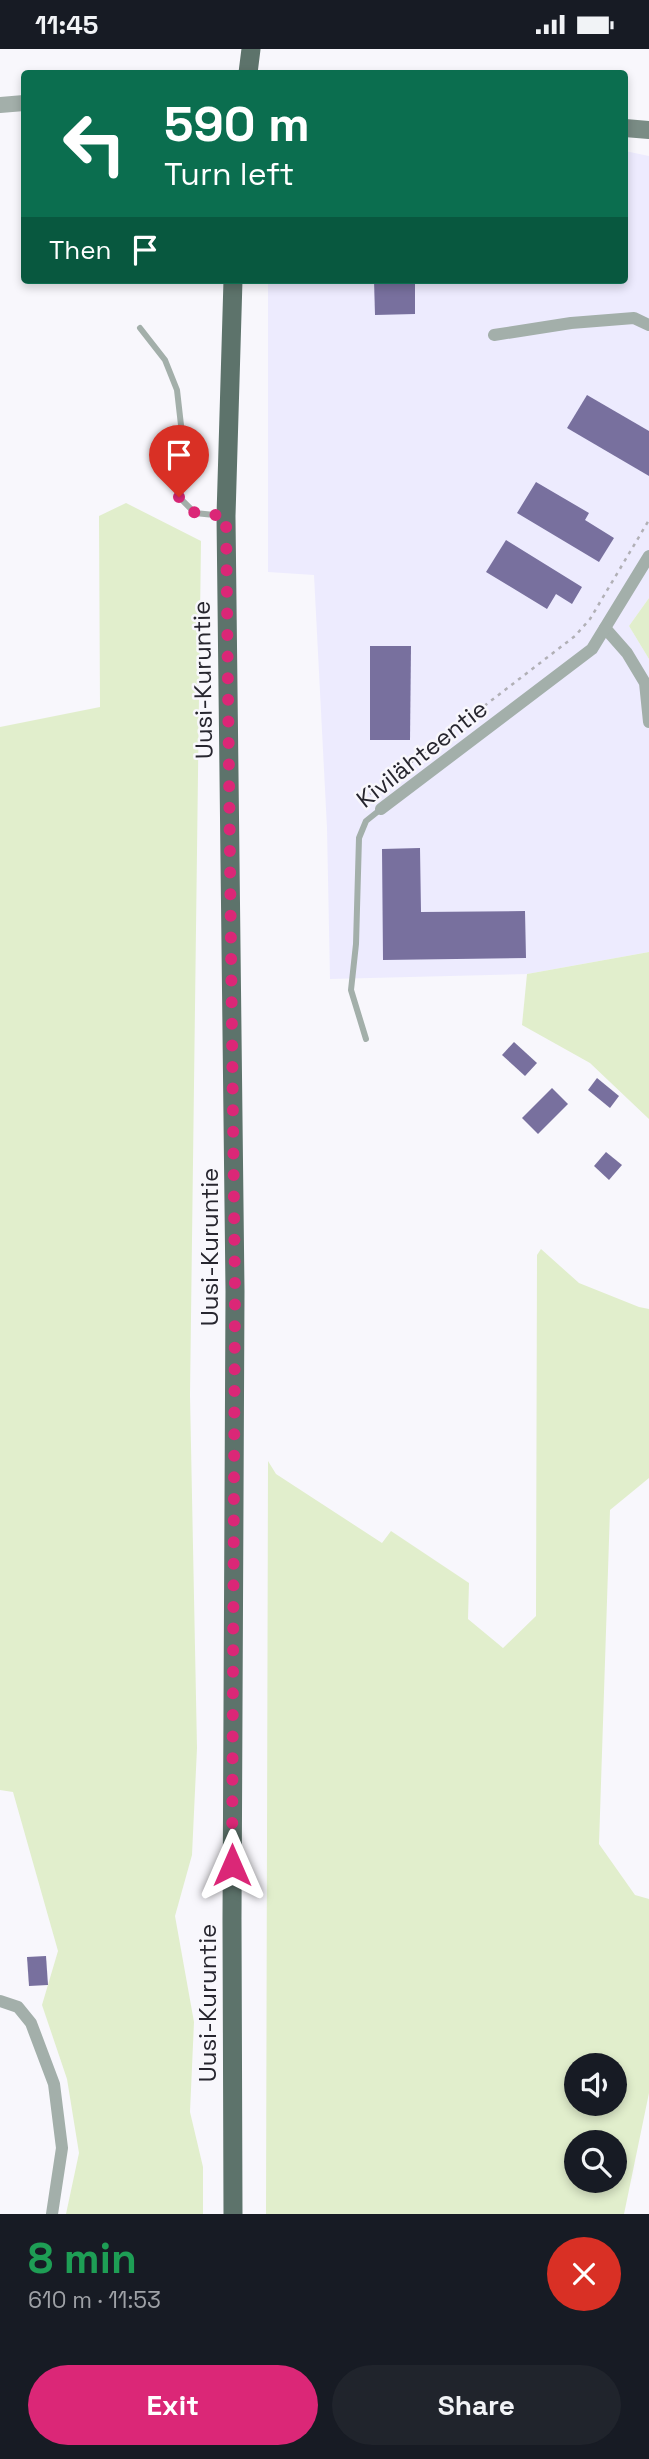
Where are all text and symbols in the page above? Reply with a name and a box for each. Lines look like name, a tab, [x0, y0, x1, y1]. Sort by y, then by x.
text: 11:45	[35, 8, 98, 42]
text: 590 m	[164, 93, 310, 155]
icon: left	[49, 98, 140, 189]
text: Turn left	[164, 154, 294, 194]
icon: arrive	[126, 231, 164, 269]
text: Then	[49, 233, 112, 267]
pin	[149, 425, 209, 497]
icon: arrive	[160, 436, 198, 474]
street label: Uusi-Kuruntie	[186, 601, 219, 759]
street label: Kivilähteentie	[350, 693, 493, 814]
street label: Uusi-Kuruntie	[194, 1168, 225, 1326]
position arrow	[195, 1828, 269, 1902]
street label: Uusi-Kuruntie	[192, 1924, 223, 2082]
map controls	[564, 2053, 627, 2193]
button: sound	[564, 2053, 627, 2116]
button: search	[564, 2130, 627, 2193]
text: 8 min	[28, 2232, 137, 2285]
button: close	[547, 2237, 621, 2311]
text: 610 m · 11:53	[28, 2285, 161, 2315]
button: Exit	[28, 2365, 318, 2445]
button: Share	[332, 2365, 621, 2445]

